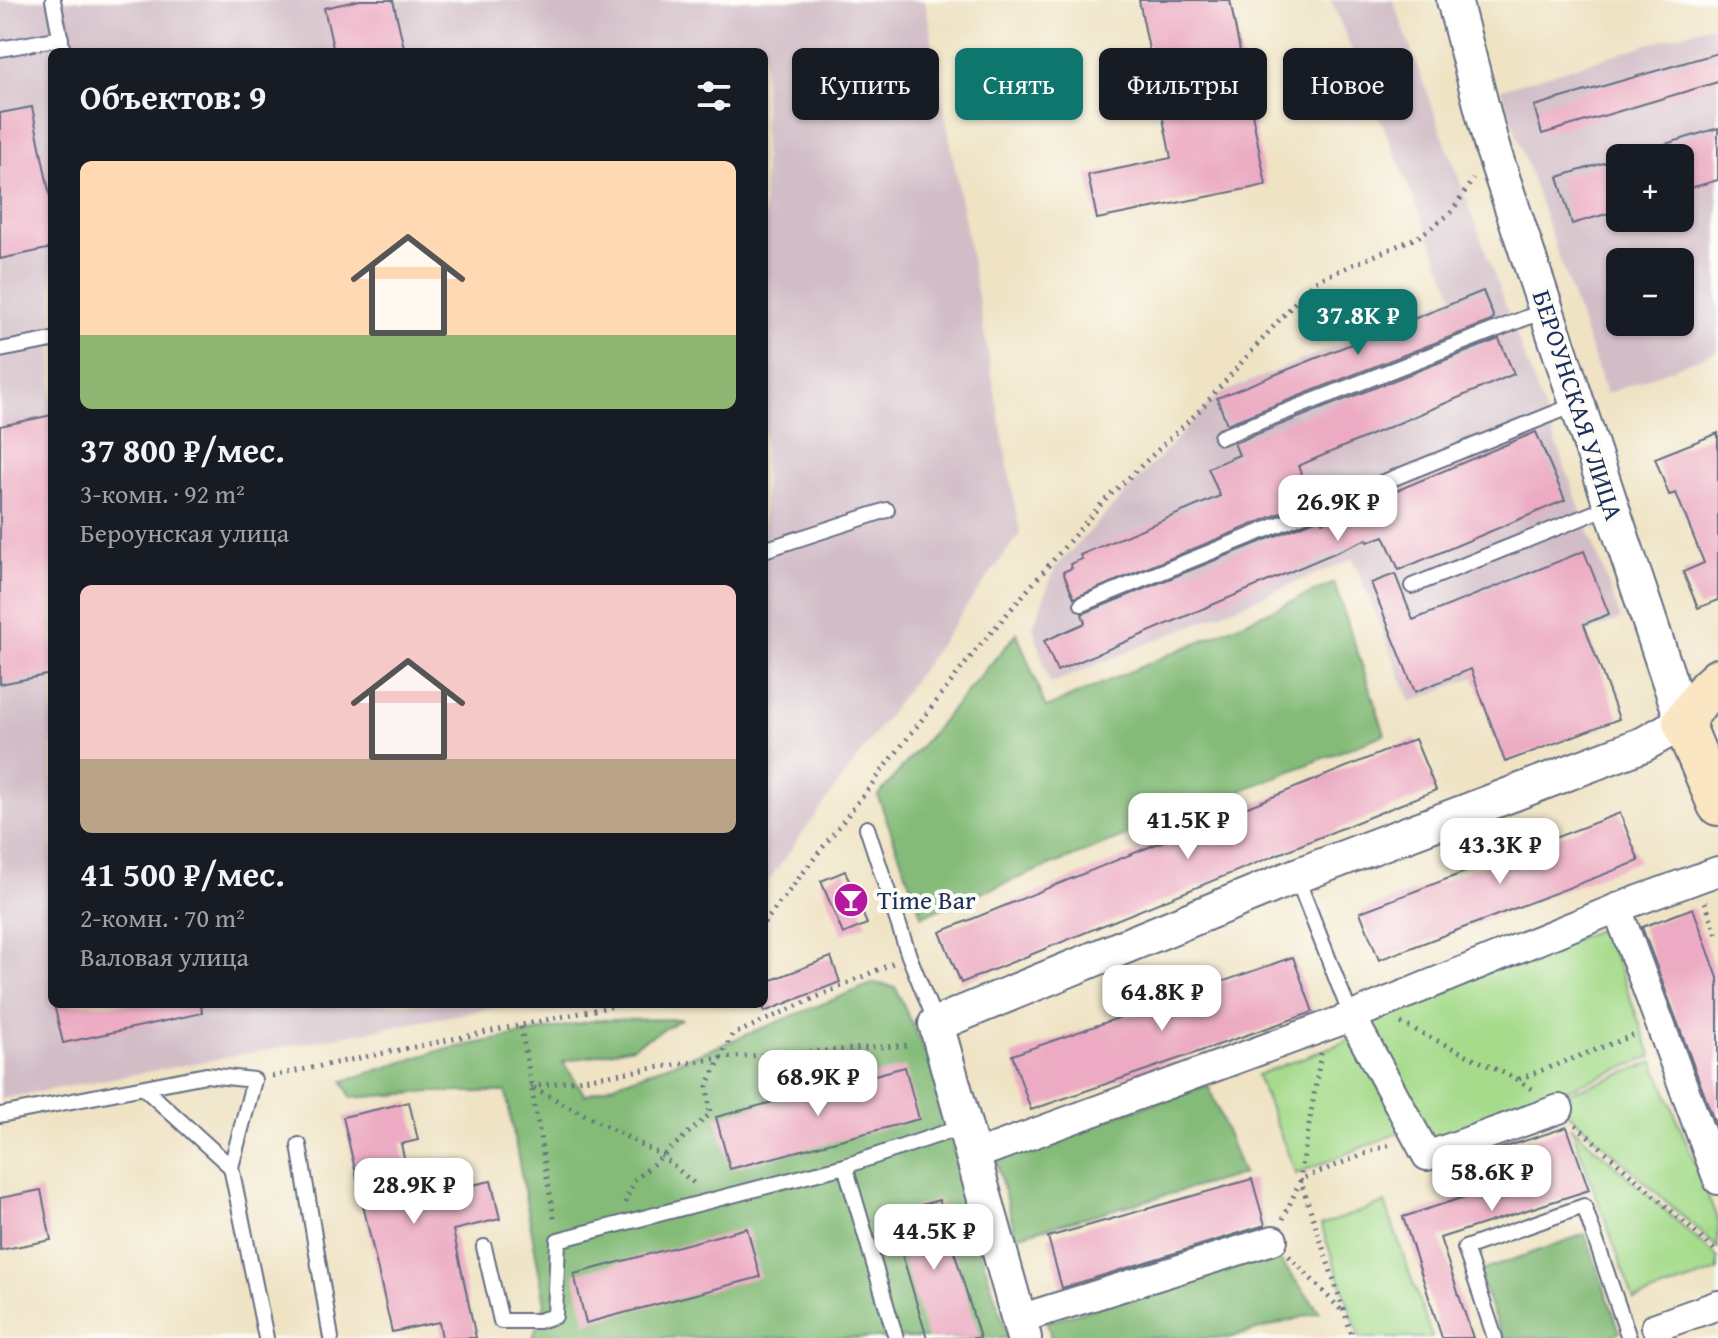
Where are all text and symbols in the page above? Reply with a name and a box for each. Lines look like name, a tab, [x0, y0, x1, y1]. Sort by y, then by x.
chip: Купить	[792, 48, 939, 120]
chip: Снять	[955, 48, 1083, 120]
chip: Фильтры	[1099, 48, 1267, 120]
chip: Новое	[1283, 48, 1413, 120]
text: Объектов: 9	[80, 72, 266, 121]
icon: filters	[692, 74, 736, 118]
map controls	[1606, 144, 1694, 336]
button: +	[1606, 144, 1694, 232]
icon: home	[336, 213, 480, 357]
button: −	[1606, 248, 1694, 336]
street label: БЕРОУНСКАЯ УЛИЦА	[1523, 285, 1634, 525]
pin: 37.8K ₽	[1284, 289, 1432, 357]
text: 37.8K ₽	[1316, 295, 1400, 334]
text: 37 800 ₽/мес.	[80, 425, 285, 474]
text: 3-комн. · 92 m²	[80, 474, 245, 513]
pin: 26.9K ₽	[1264, 475, 1412, 543]
text: 26.9K ₽	[1296, 481, 1380, 520]
text: Бероунская улица	[80, 513, 289, 552]
icon: home	[336, 637, 480, 781]
pin: 41.5K ₽	[1114, 793, 1262, 861]
text: 41.5K ₽	[1146, 799, 1230, 838]
pin: 43.3K ₽	[1426, 818, 1574, 886]
text: 43.3K ₽	[1458, 824, 1542, 863]
text: 41 500 ₽/мес.	[80, 849, 285, 898]
place label: Time Bar	[877, 880, 976, 919]
bar icon: Time Bar	[832, 881, 870, 919]
text: 2-комн. · 70 m²	[80, 898, 245, 937]
text: Валовая улица	[80, 937, 249, 976]
pin: 64.8K ₽	[1088, 965, 1236, 1033]
text: 64.8K ₽	[1120, 971, 1204, 1010]
pin: 68.9K ₽	[744, 1050, 892, 1118]
text: 68.9K ₽	[776, 1056, 860, 1095]
pin: 58.6K ₽	[1418, 1145, 1566, 1213]
text: 58.6K ₽	[1450, 1151, 1534, 1190]
pin: 28.9K ₽	[340, 1158, 488, 1226]
text: 28.9K ₽	[372, 1164, 456, 1203]
pin: 44.5K ₽	[860, 1204, 1008, 1272]
text: 44.5K ₽	[892, 1210, 976, 1249]

